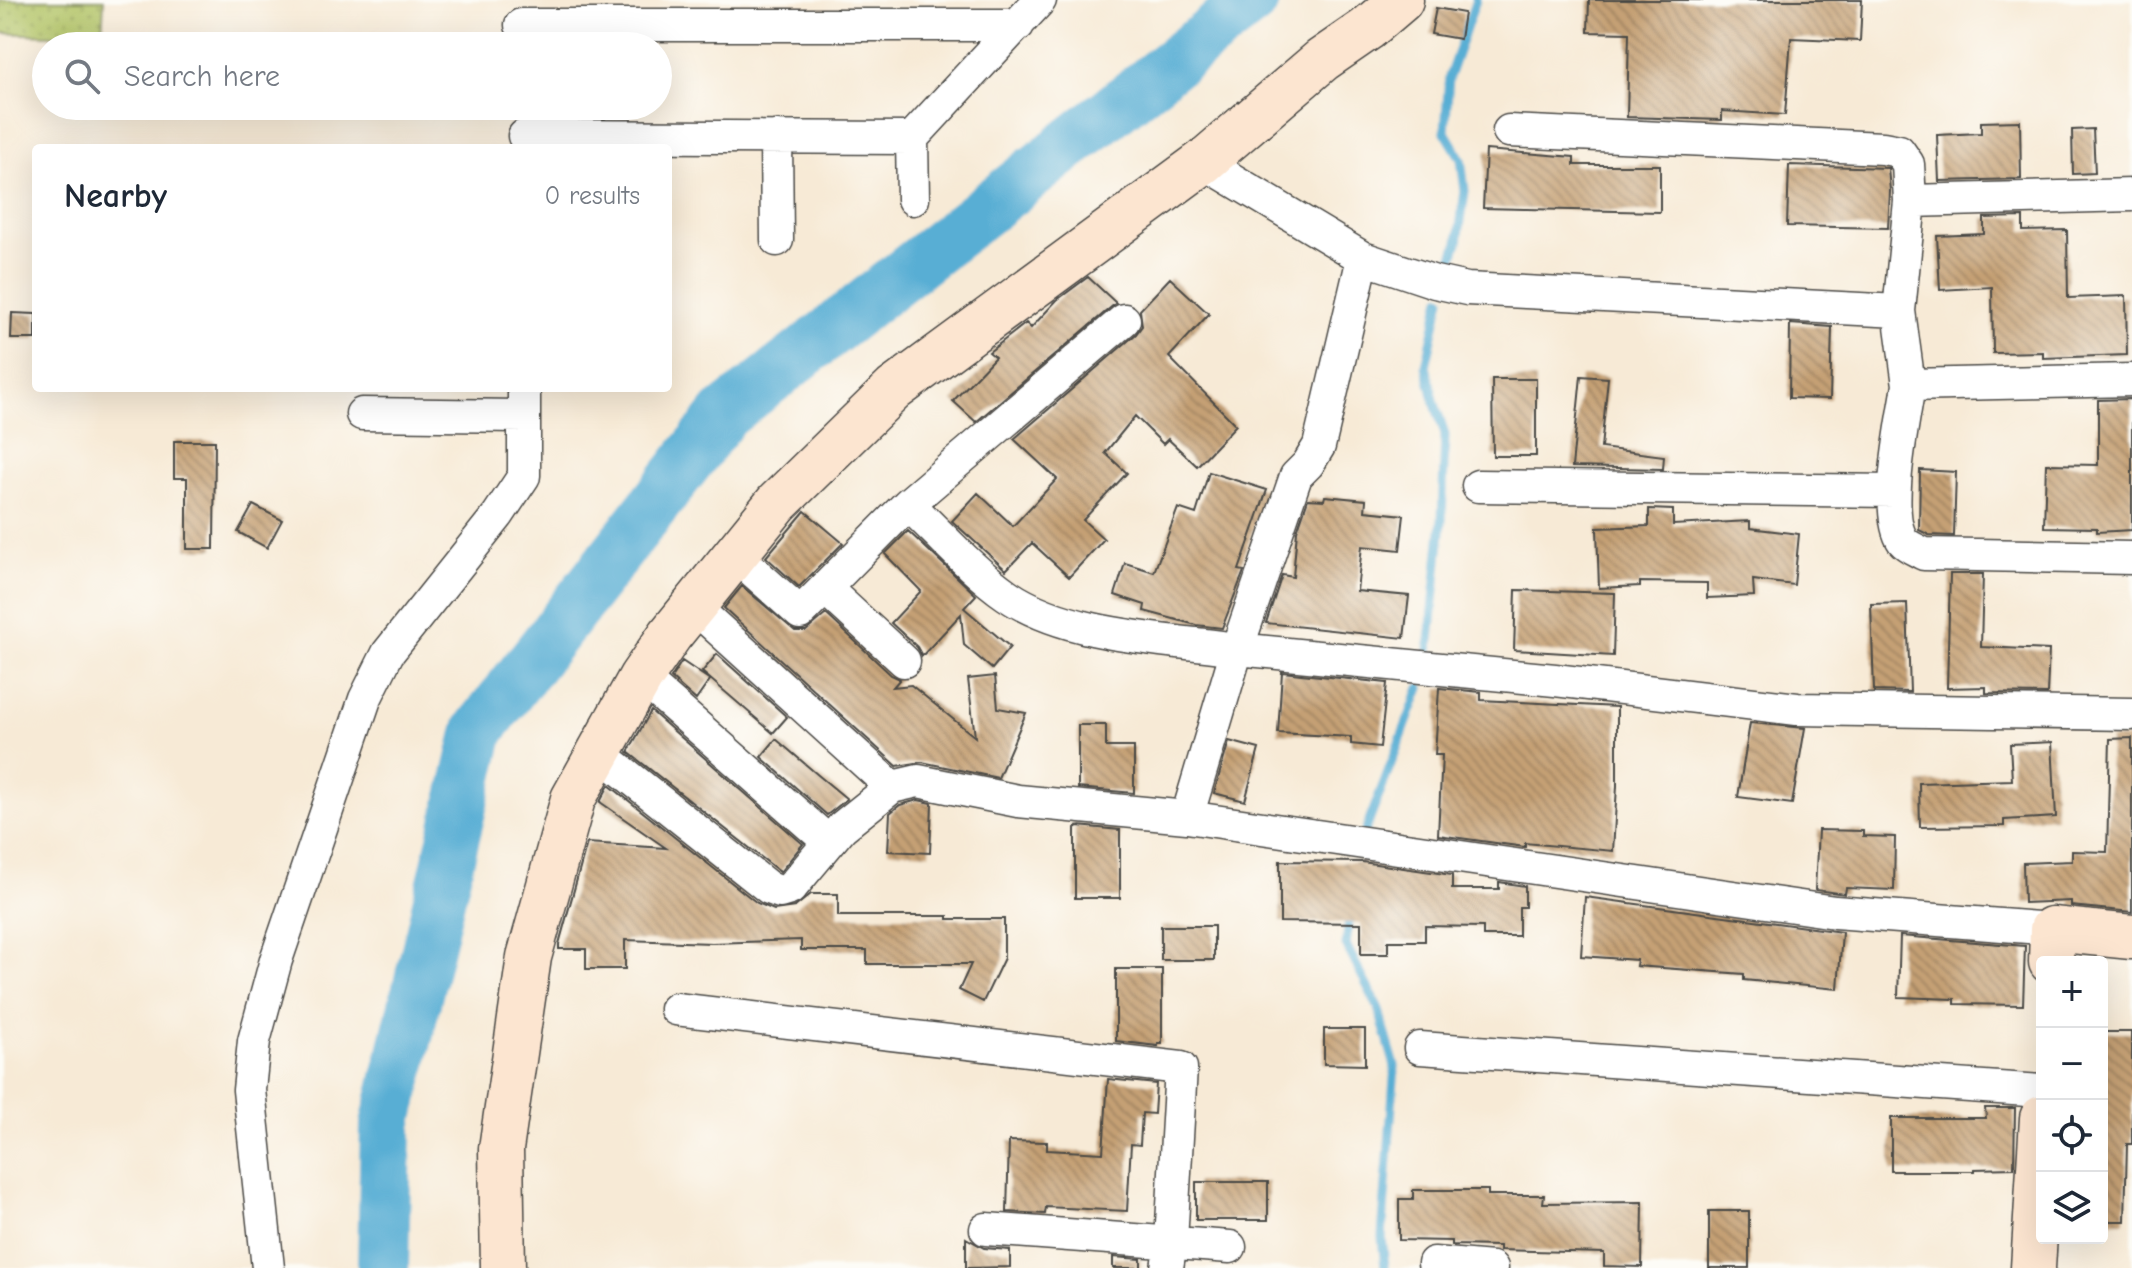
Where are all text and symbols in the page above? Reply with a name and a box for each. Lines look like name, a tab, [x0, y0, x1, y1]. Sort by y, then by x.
search box	[32, 32, 672, 120]
icon: search	[60, 54, 104, 98]
text: Search here	[124, 59, 280, 94]
text: Nearby	[64, 176, 167, 216]
text: 0 results	[545, 181, 640, 211]
map controls	[2036, 956, 2108, 1244]
button: +	[2036, 956, 2108, 1028]
button: −	[2036, 1028, 2108, 1100]
button: locate	[2036, 1100, 2108, 1172]
button: layers	[2036, 1172, 2108, 1244]

